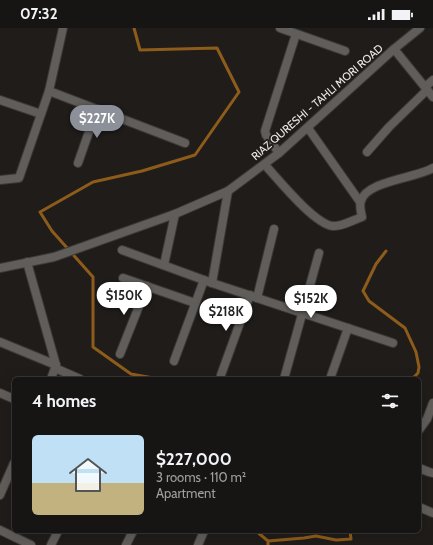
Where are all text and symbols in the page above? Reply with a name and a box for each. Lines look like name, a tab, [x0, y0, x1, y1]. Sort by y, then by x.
text: 07:32	[20, 5, 58, 23]
street label: RIAZ QURESHI - TAHLI MORI ROAD	[248, 41, 386, 163]
pin: $227K	[69, 105, 125, 139]
text: $227K	[79, 110, 115, 126]
pin: $150K	[96, 282, 152, 316]
pin: $152K	[283, 285, 339, 319]
text: $150K	[106, 287, 142, 303]
text: $152K	[294, 290, 328, 306]
pin: $218K	[198, 298, 254, 332]
text: $218K	[208, 303, 244, 319]
icon: filters	[379, 390, 401, 412]
text: 4 homes	[32, 391, 96, 411]
text: $227,000	[156, 449, 232, 469]
icon: home	[64, 451, 112, 499]
text: 3 rooms · 110 m²	[156, 469, 246, 485]
text: Apartment	[156, 485, 216, 501]

